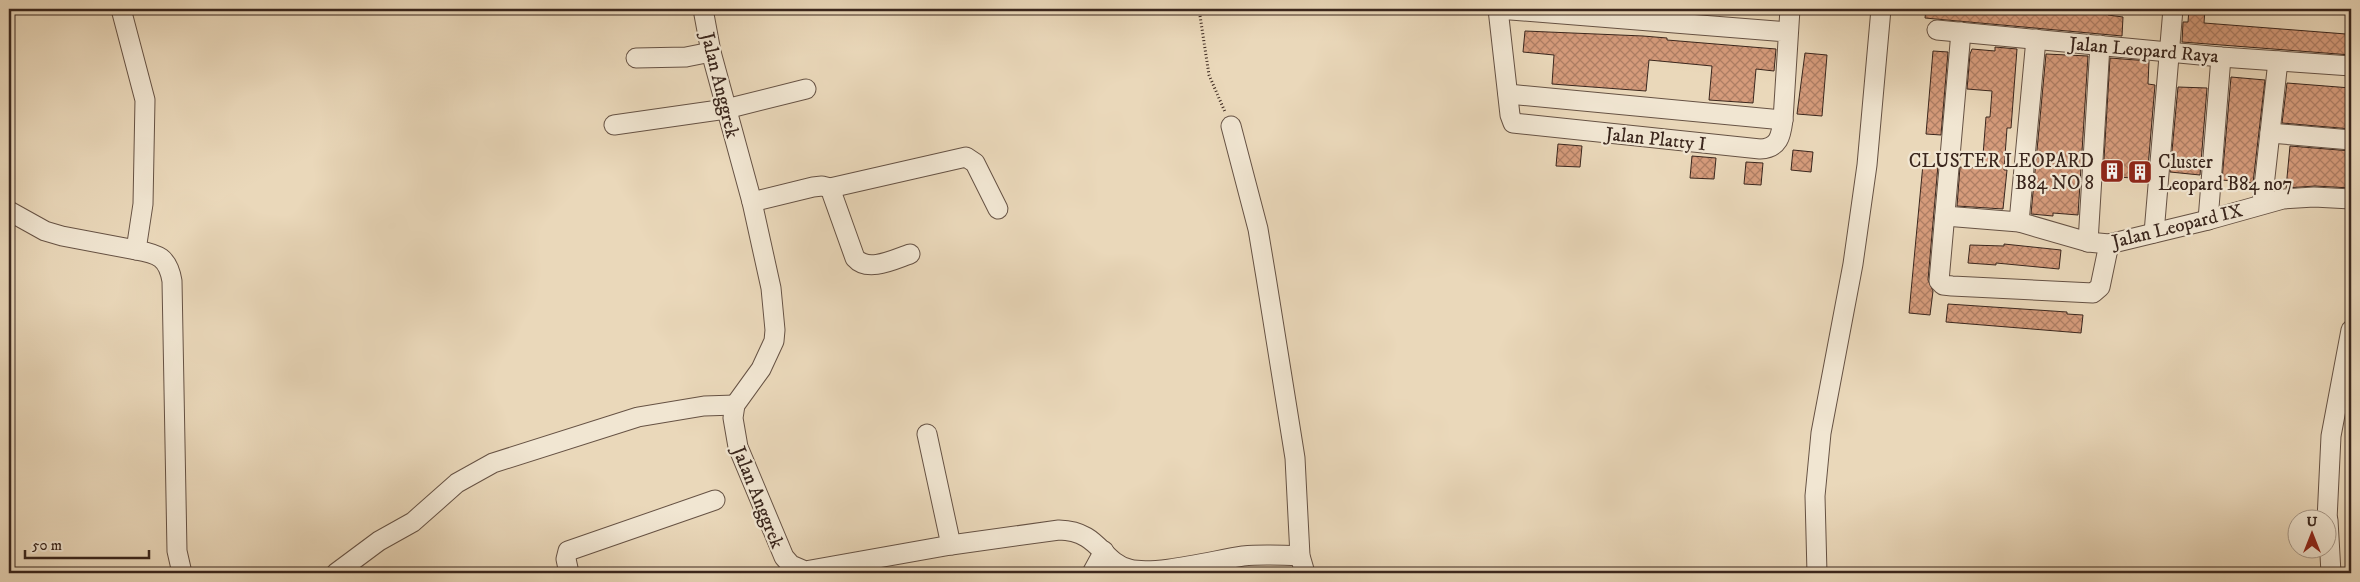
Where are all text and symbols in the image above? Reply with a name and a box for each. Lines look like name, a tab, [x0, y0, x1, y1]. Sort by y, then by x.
street label: Jalan Anggrek	[695, 28, 744, 141]
street label: Jalan Leopard Raya	[2066, 32, 2219, 68]
street label: Jalan Platty I	[1602, 123, 1707, 156]
place label: CLUSTER LEOPARD B84 NO 8	[1909, 150, 2094, 195]
place label: Cluster Leopard B84 no7	[2158, 151, 2293, 196]
building icon: CLUSTER LEOPARD B84 NO 8	[2099, 158, 2125, 184]
building icon: Cluster Leopard B84 no7	[2127, 159, 2153, 185]
street label: Jalan Leopard IX	[2108, 199, 2245, 254]
street label: Jalan Anggrek	[726, 441, 789, 552]
north arrow	[2288, 510, 2338, 560]
text: U	[2307, 513, 2318, 531]
scale bar	[25, 527, 149, 559]
text: 50 m	[32, 536, 62, 555]

